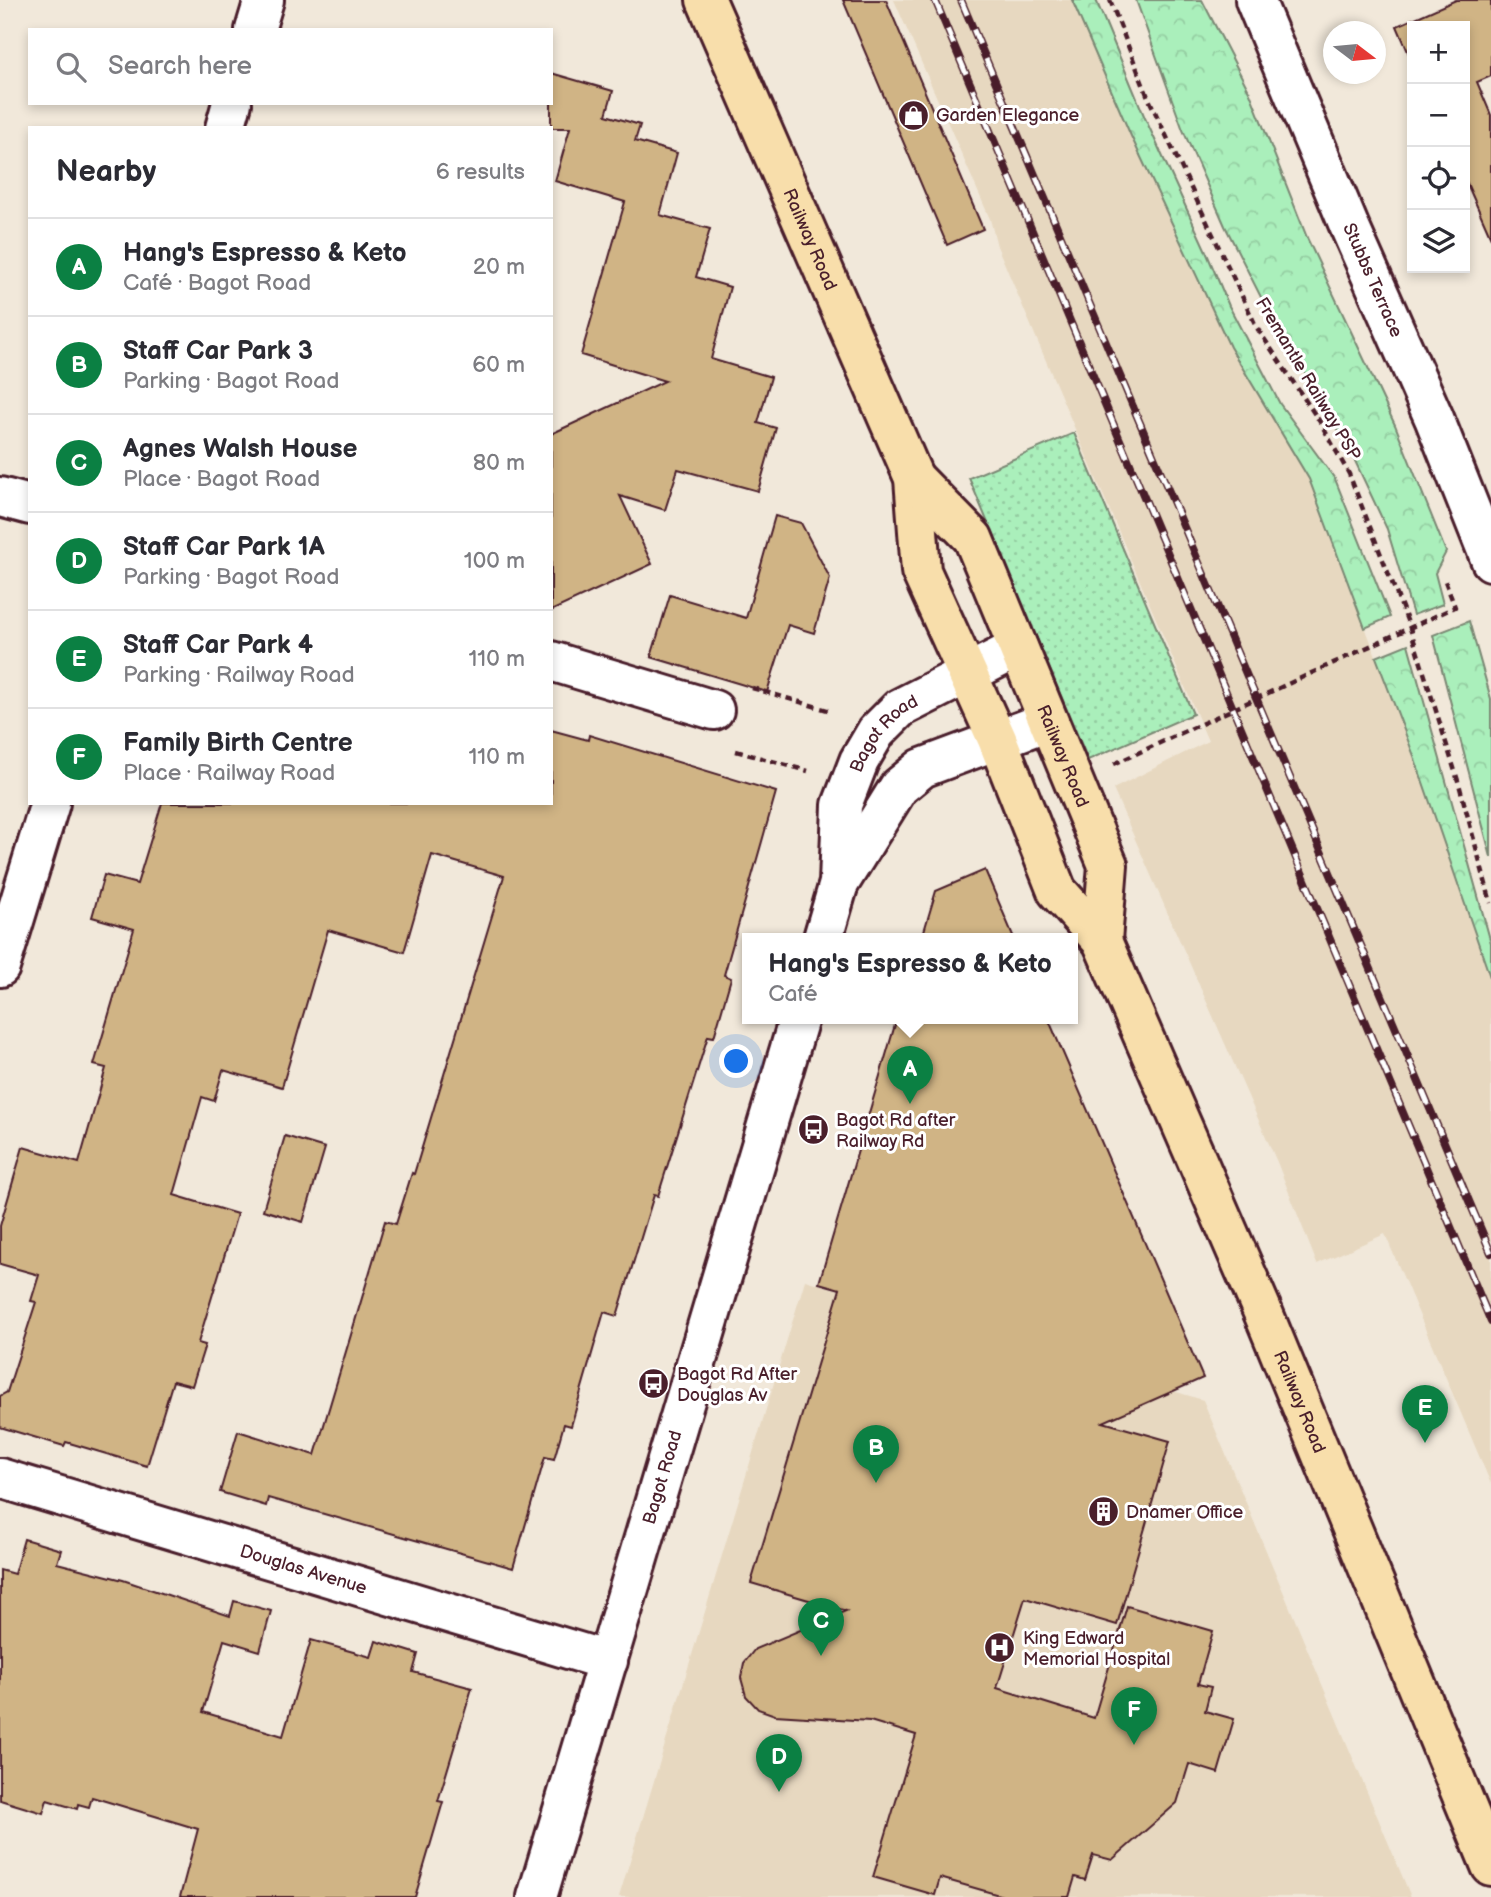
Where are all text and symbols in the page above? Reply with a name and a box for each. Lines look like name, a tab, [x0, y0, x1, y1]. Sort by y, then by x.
north arrow	[1323, 21, 1386, 84]
map controls	[1407, 21, 1470, 273]
button: +	[1407, 21, 1470, 84]
search box	[28, 28, 553, 105]
icon: search	[52, 48, 90, 86]
text: Search here	[108, 51, 252, 82]
button: −	[1407, 84, 1470, 147]
shop icon: Garden Elegance	[896, 98, 930, 132]
place label: Garden Elegance	[936, 105, 1080, 126]
button: locate	[1407, 147, 1470, 210]
text: Nearby	[56, 154, 156, 190]
text: 6 results	[436, 158, 525, 186]
street label: Railway Road	[779, 185, 841, 293]
button: layers	[1407, 210, 1470, 273]
street label: Stubbs Terrace	[1339, 220, 1408, 341]
text: Hang's Espresso & Keto	[123, 238, 407, 269]
text: A	[72, 253, 86, 281]
text: 20 m	[473, 253, 525, 281]
text: Café · Bagot Road	[123, 269, 311, 297]
street label: Fremantle Railway PSP	[1251, 294, 1365, 465]
text: Staff Car Park 3	[123, 336, 313, 367]
text: B	[71, 351, 87, 379]
text: 60 m	[472, 351, 525, 379]
text: Parking · Bagot Road	[123, 367, 340, 395]
text: Agnes Walsh House	[123, 434, 357, 465]
text: C	[71, 449, 87, 477]
text: 80 m	[473, 449, 525, 477]
text: Place · Bagot Road	[123, 465, 320, 493]
text: Staff Car Park 1A	[123, 532, 325, 563]
text: D	[71, 547, 87, 575]
text: 100 m	[464, 547, 525, 575]
text: Parking · Bagot Road	[123, 563, 340, 591]
text: Staff Car Park 4	[123, 630, 313, 661]
text: E	[72, 645, 86, 673]
text: 110 m	[468, 645, 525, 673]
text: Parking · Railway Road	[123, 661, 355, 689]
street label: Bagot Road	[845, 690, 921, 775]
street label: Railway Road	[1033, 702, 1093, 810]
text: Family Birth Centre	[123, 728, 353, 759]
text: F	[72, 743, 86, 771]
text: 110 m	[468, 743, 525, 771]
text: Place · Railway Road	[123, 759, 335, 787]
popup	[742, 933, 1078, 1024]
text: Hang's Espresso & Keto	[768, 949, 1052, 980]
text: Café	[768, 980, 818, 1008]
your location	[719, 1044, 753, 1078]
pin: A	[887, 1046, 933, 1104]
place label: Bagot Rd after Railway Rd	[836, 1110, 956, 1152]
bus stop icon: Bagot Rd after Railway Rd	[796, 1113, 830, 1147]
street label: Railway Road	[1269, 1347, 1330, 1456]
place label: Bagot Rd After Douglas Av	[677, 1364, 798, 1406]
bus stop icon: Bagot Rd After Douglas Av	[637, 1367, 671, 1401]
pin: E	[1402, 1385, 1448, 1443]
pin: B	[853, 1425, 899, 1483]
street label: Bagot Road	[638, 1428, 686, 1527]
building icon: Dnamer Office	[1086, 1495, 1120, 1529]
place label: Dnamer Office	[1126, 1502, 1243, 1523]
street label: Douglas Avenue	[237, 1540, 370, 1598]
pin: C	[798, 1598, 844, 1656]
place label: King Edward Memorial Hospital	[1023, 1628, 1170, 1670]
hospital icon: King Edward Memorial Hospital	[983, 1631, 1017, 1665]
pin: F	[1111, 1687, 1157, 1745]
pin: D	[756, 1734, 802, 1792]

